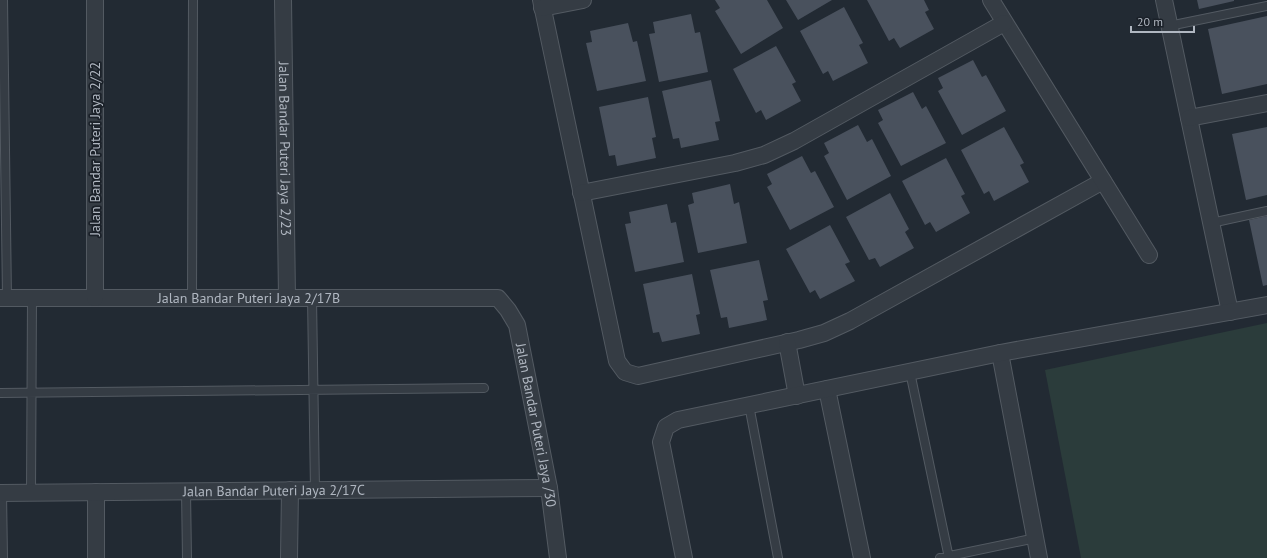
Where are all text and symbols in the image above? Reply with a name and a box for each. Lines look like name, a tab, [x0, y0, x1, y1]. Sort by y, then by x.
scale bar	[1131, 8, 1194, 34]
text: 20 m	[1137, 14, 1163, 29]
street label: Jalan Bandar Puteri Jaya 2/23	[275, 61, 295, 236]
street label: Jalan Bandar Puteri Jaya 2/22	[86, 62, 104, 237]
street label: Jalan Bandar Puteri Jaya 2/17B	[157, 289, 340, 307]
street label: Jalan Bandar Puteri Jaya /30	[512, 340, 560, 508]
street label: Jalan Bandar Puteri Jaya 2/17C	[182, 481, 365, 500]

